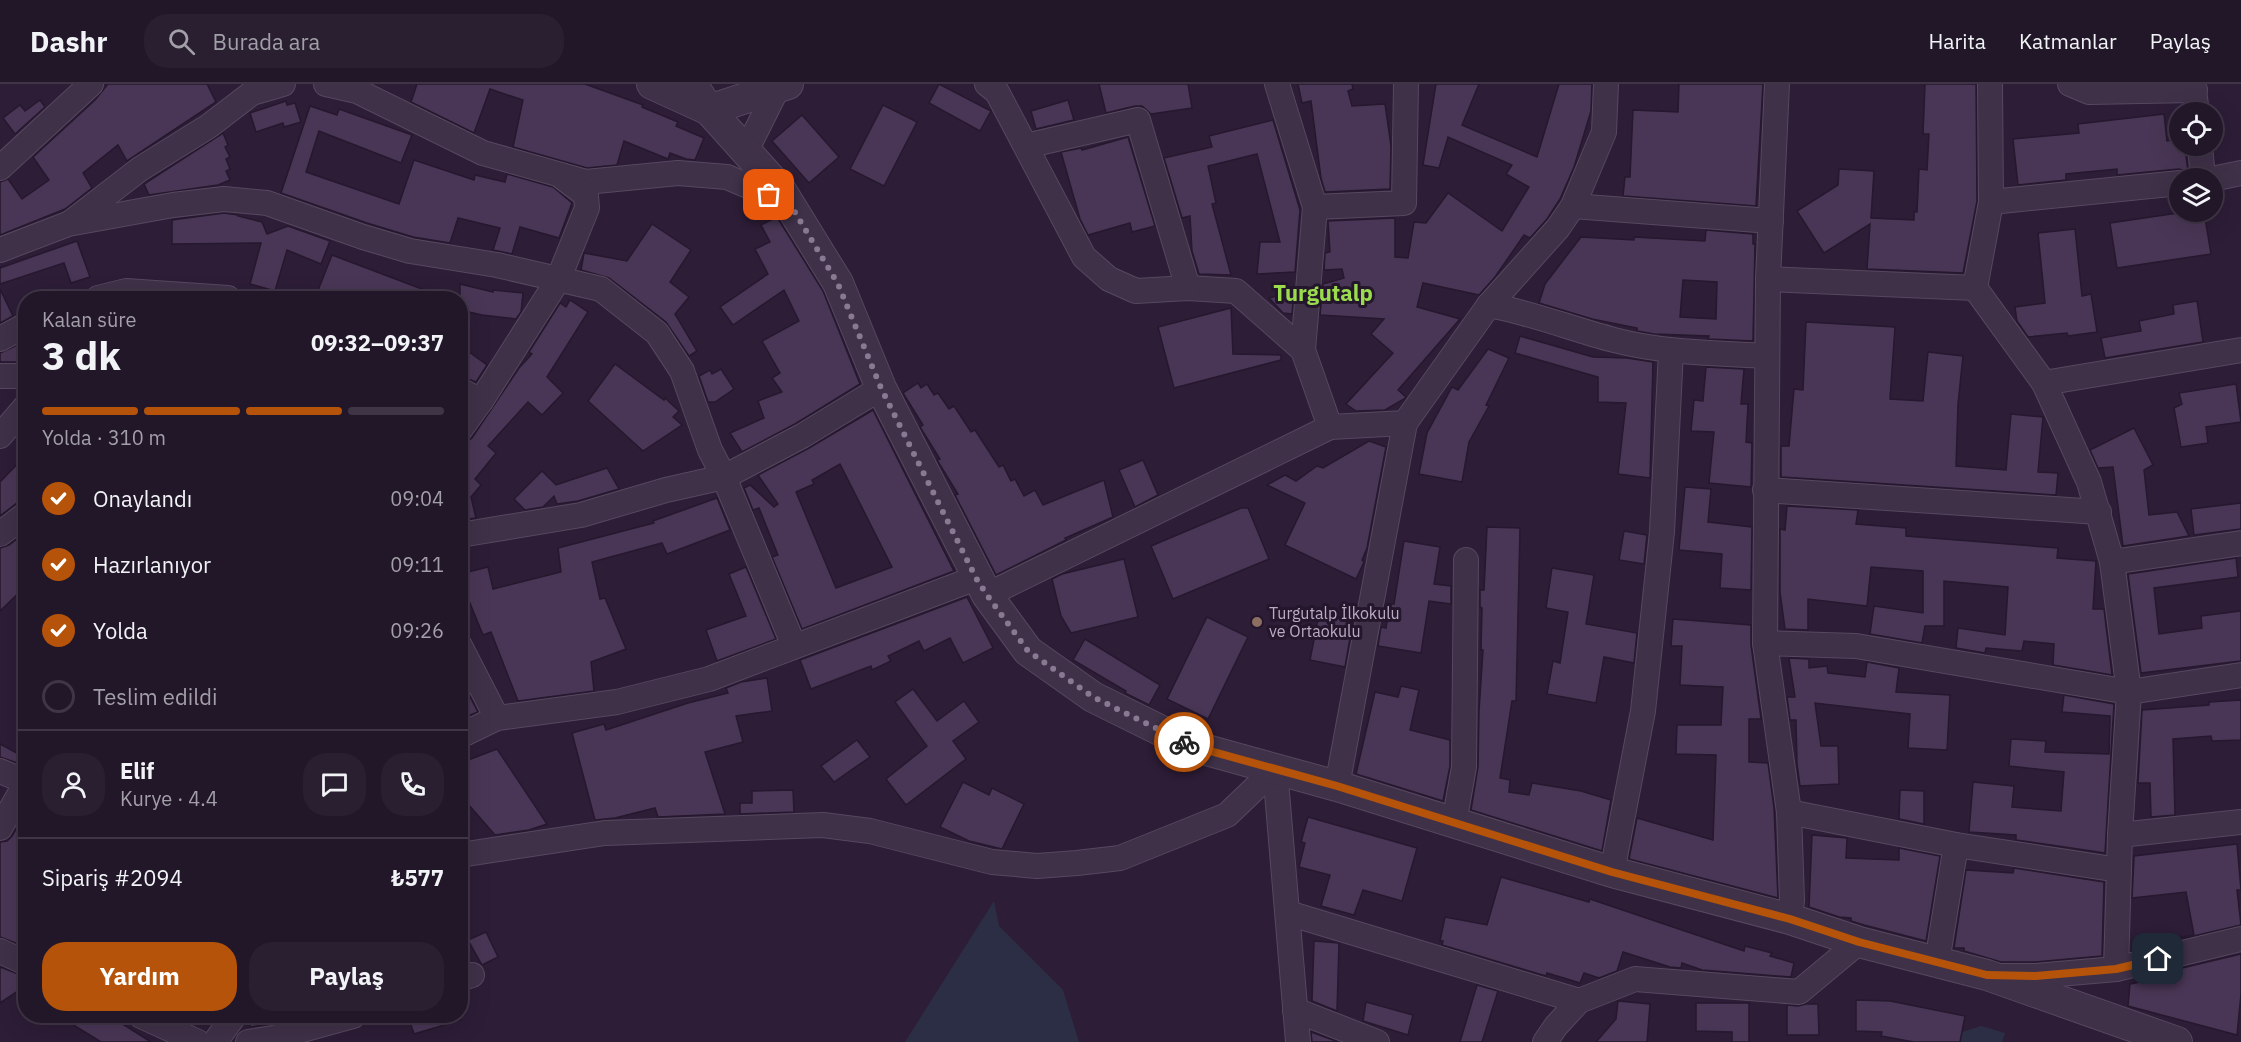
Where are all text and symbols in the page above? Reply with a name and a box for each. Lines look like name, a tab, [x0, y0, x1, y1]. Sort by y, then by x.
search box	[144, 14, 564, 68]
text: Dashr	[30, 23, 108, 60]
icon: search	[165, 25, 198, 58]
text: Burada ara	[213, 27, 320, 56]
text: Harita	[1928, 27, 1986, 55]
text: Katmanlar	[2019, 27, 2117, 55]
text: Paylaş	[2150, 27, 2211, 55]
map controls	[2169, 102, 2223, 222]
button: locate	[2169, 102, 2223, 156]
button: layers	[2169, 168, 2223, 222]
pin	[743, 169, 794, 220]
icon: bag	[752, 178, 785, 211]
district label: Turgutalp	[1273, 278, 1373, 307]
text: Kalan süre	[42, 306, 137, 333]
text: 09:32–09:37	[311, 328, 444, 357]
text: 3 dk	[42, 330, 121, 381]
text: Yolda · 310 m	[42, 424, 166, 451]
icon: check	[42, 482, 75, 515]
text: Onaylandı	[93, 484, 192, 513]
text: 09:04	[390, 485, 444, 512]
icon: check	[42, 548, 75, 581]
text: Hazırlanıyor	[93, 550, 211, 579]
text: 09:11	[390, 551, 444, 578]
place label: Turgutalp İlkokulu ve Ortaokulu	[1269, 603, 1400, 641]
icon: check	[42, 614, 75, 647]
marker: Turgutalp İlkokulu ve Ortaokulu	[1250, 615, 1264, 629]
text: Yolda	[93, 616, 148, 645]
text: 09:26	[390, 617, 444, 644]
text: Teslim edildi	[93, 682, 217, 711]
courier	[1154, 712, 1214, 772]
icon: bike	[1168, 726, 1201, 759]
button: person	[42, 753, 105, 816]
button: chat	[303, 753, 366, 816]
button: phone	[381, 753, 444, 816]
text: Elif	[120, 756, 154, 785]
text: Kurye · 4.4	[120, 785, 218, 812]
text: Sipariş #2094	[42, 863, 183, 892]
text: ₺577	[391, 863, 444, 892]
pin	[2132, 933, 2183, 984]
button: Yardım	[42, 942, 237, 1011]
button: Paylaş	[249, 942, 444, 1011]
icon: home	[2141, 942, 2174, 975]

